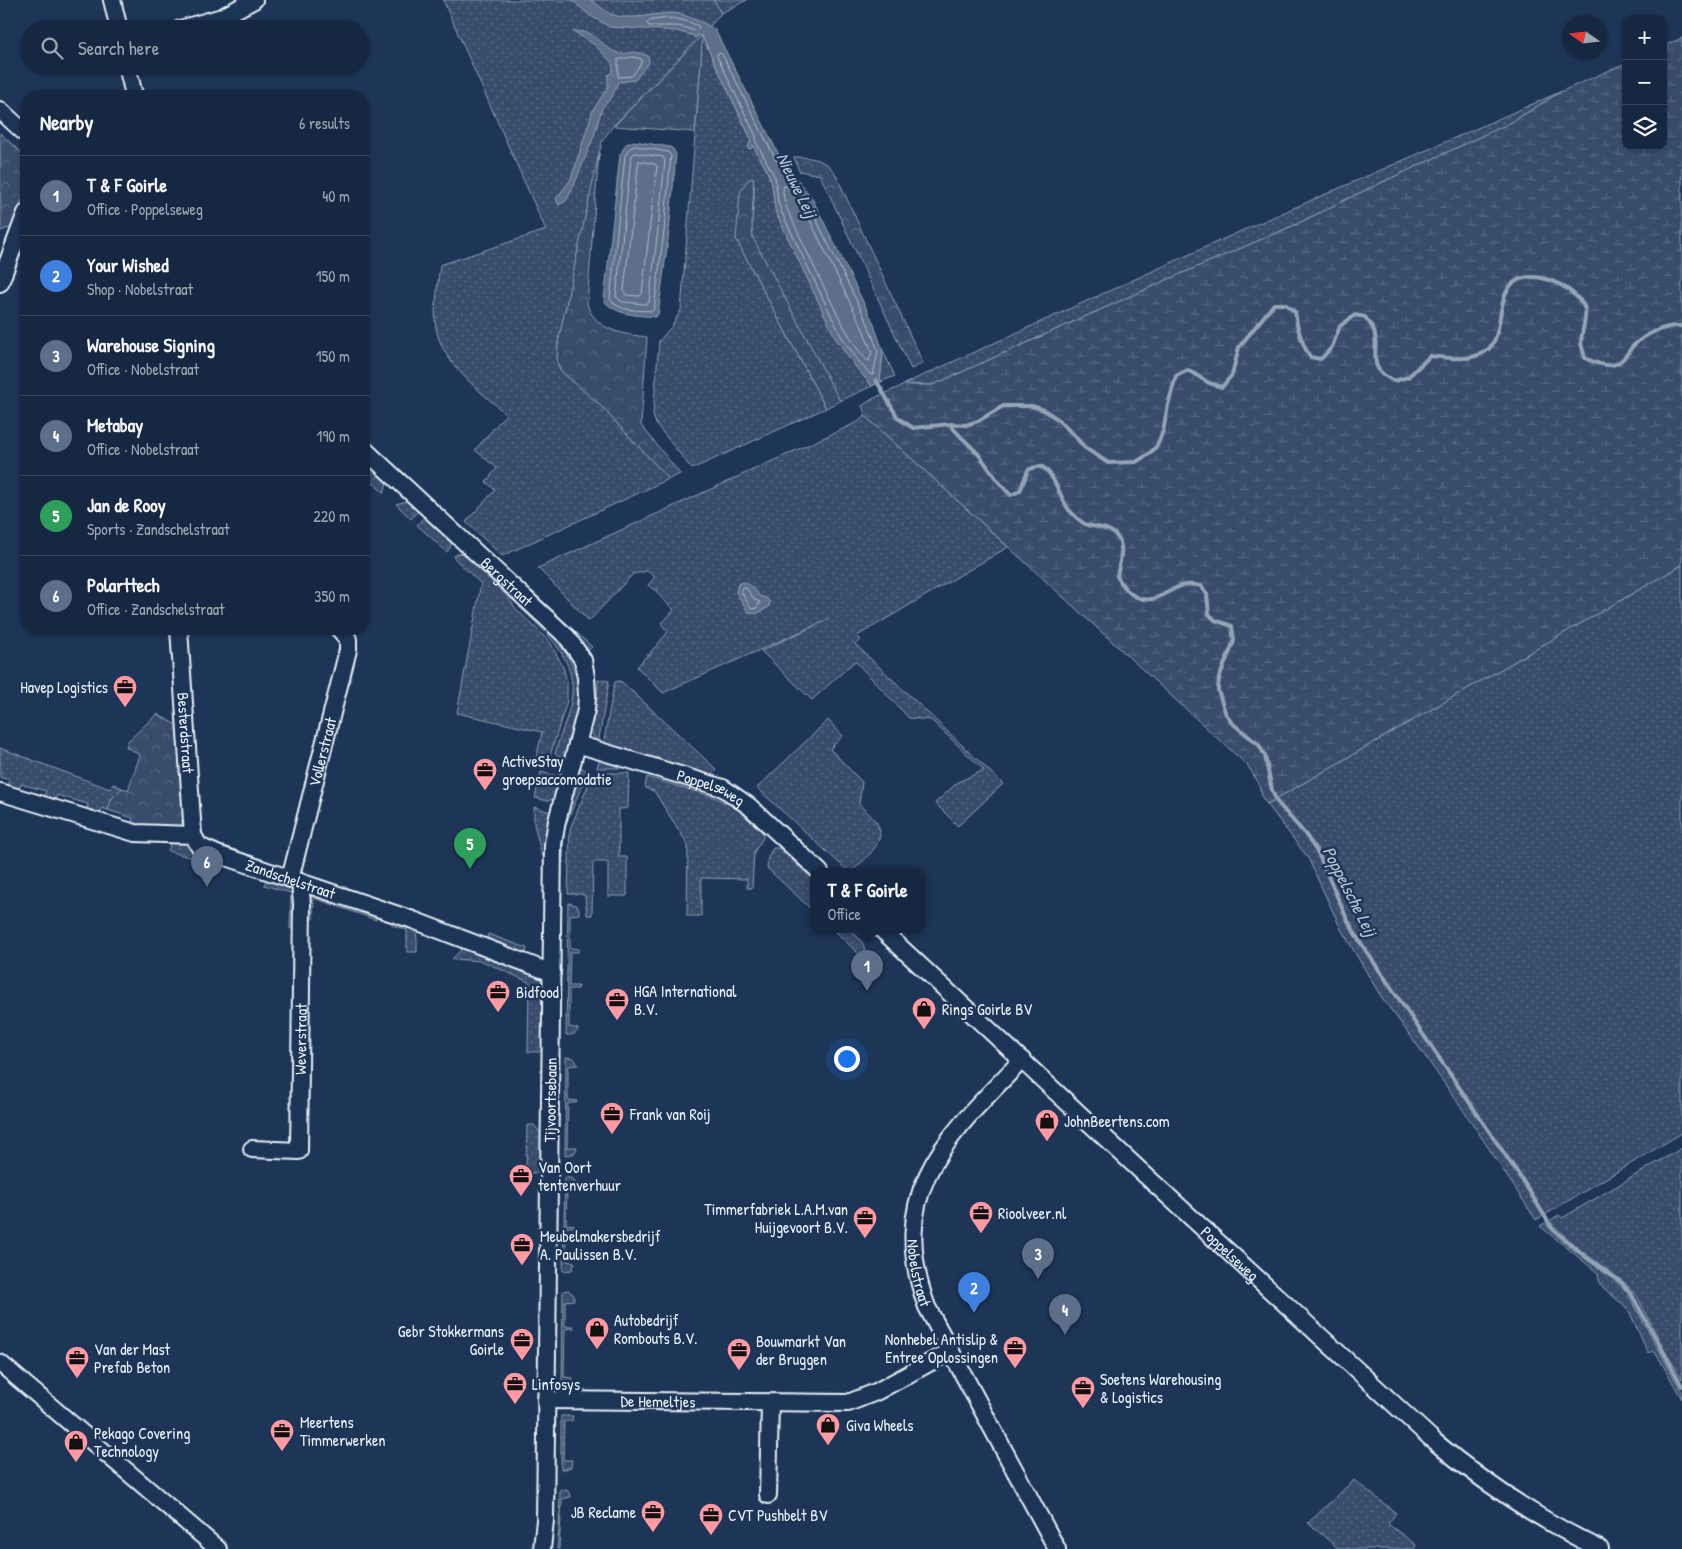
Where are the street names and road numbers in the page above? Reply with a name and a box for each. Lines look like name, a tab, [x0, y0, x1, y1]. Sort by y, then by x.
street label: Bergstraat	[476, 552, 538, 612]
street label: Besterdstraat	[172, 692, 200, 774]
street label: Vollerstraat	[303, 715, 342, 789]
street label: Poppelseweg	[674, 764, 749, 811]
street label: Zandschelstraat	[243, 853, 339, 904]
street label: Weverstraat	[289, 1003, 312, 1075]
street label: Tijvoortsebaan	[538, 1057, 562, 1143]
street label: Poppelseweg	[1196, 1221, 1264, 1286]
street label: Nobelstraat	[902, 1239, 937, 1310]
street label: De Hemeltjes	[620, 1390, 696, 1412]

